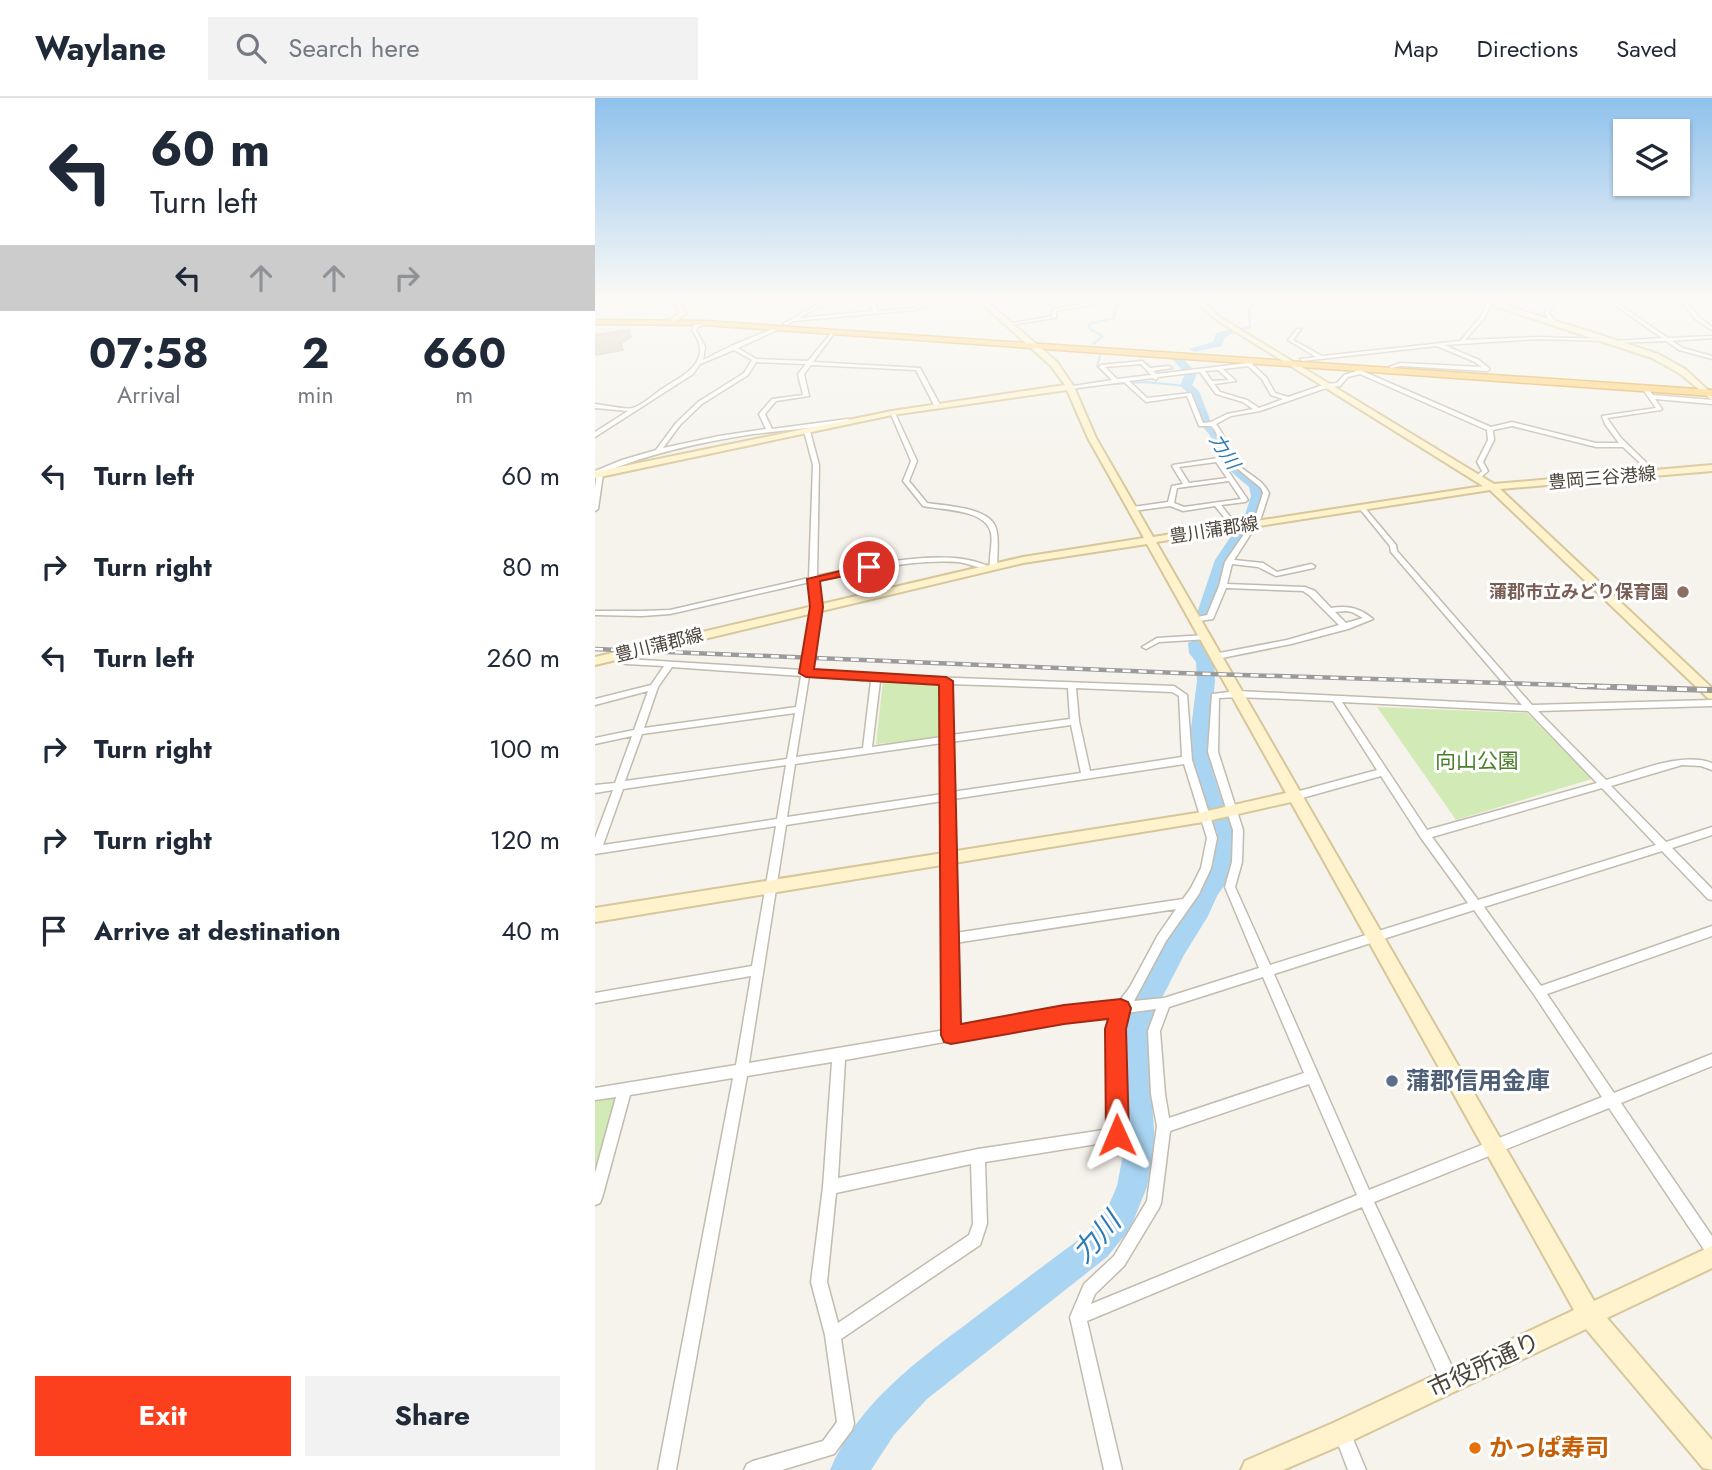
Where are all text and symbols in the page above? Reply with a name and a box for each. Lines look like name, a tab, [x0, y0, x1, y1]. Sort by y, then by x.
search box	[208, 17, 698, 80]
text: Waylane	[35, 25, 166, 72]
icon: search	[232, 29, 270, 67]
text: Search here	[288, 29, 420, 67]
text: Map	[1394, 31, 1439, 66]
text: Directions	[1477, 31, 1578, 66]
text: Saved	[1616, 31, 1677, 66]
text: 60 m	[150, 114, 270, 184]
map controls	[1613, 119, 1690, 196]
button: layers	[1613, 119, 1690, 196]
icon: left	[35, 126, 126, 217]
text: Turn left	[150, 179, 257, 225]
icon: left	[169, 259, 207, 297]
icon: ahead	[242, 259, 280, 297]
icon: ahead	[315, 259, 353, 297]
icon: right	[388, 259, 426, 297]
text: 07:58	[89, 323, 209, 384]
text: 2	[302, 323, 329, 384]
text: 660	[422, 323, 506, 384]
text: Arrival	[117, 378, 180, 412]
text: min	[298, 378, 334, 412]
text: m	[455, 378, 473, 412]
water label: 力川	[1203, 428, 1247, 476]
icon: left	[35, 457, 73, 495]
text: Turn left	[94, 457, 194, 495]
text: 60 m	[501, 457, 560, 495]
street label: 豊岡三谷港線	[1547, 460, 1657, 496]
street label: 豊川蒲郡線	[1168, 510, 1260, 550]
pin	[839, 537, 899, 597]
icon: right	[35, 548, 73, 586]
text: Turn right	[94, 548, 212, 586]
text: 80 m	[502, 548, 560, 586]
icon: arrive	[850, 548, 888, 586]
place label: 蒲郡市立みどり保育園	[1489, 579, 1669, 605]
marker: 蒲郡市立みどり保育園	[1675, 584, 1691, 600]
street label: 豊川蒲郡線	[612, 621, 706, 669]
icon: left	[35, 639, 73, 677]
text: Turn left	[94, 639, 194, 677]
text: 260 m	[487, 639, 560, 677]
icon: right	[35, 730, 73, 768]
text: Turn right	[94, 730, 212, 768]
text: 100 m	[489, 730, 560, 768]
park label: 向山公園	[1435, 746, 1519, 776]
icon: right	[35, 821, 73, 859]
text: Turn right	[94, 821, 212, 859]
text: 120 m	[490, 821, 560, 859]
icon: arrive	[35, 912, 73, 950]
text: Arrive at destination	[94, 912, 341, 950]
text: 40 m	[501, 912, 560, 950]
place label: 蒲郡信用金庫	[1406, 1063, 1550, 1098]
marker: 蒲郡信用金庫	[1384, 1073, 1400, 1089]
position arrow	[1080, 1098, 1154, 1172]
water label: 力川	[1062, 1201, 1132, 1272]
street label: 市役所通り	[1422, 1323, 1546, 1406]
button: Exit	[35, 1376, 291, 1456]
button: Share	[305, 1376, 560, 1456]
place label: かっぱ寿司	[1489, 1430, 1609, 1465]
marker: かっぱ寿司	[1467, 1440, 1483, 1456]

